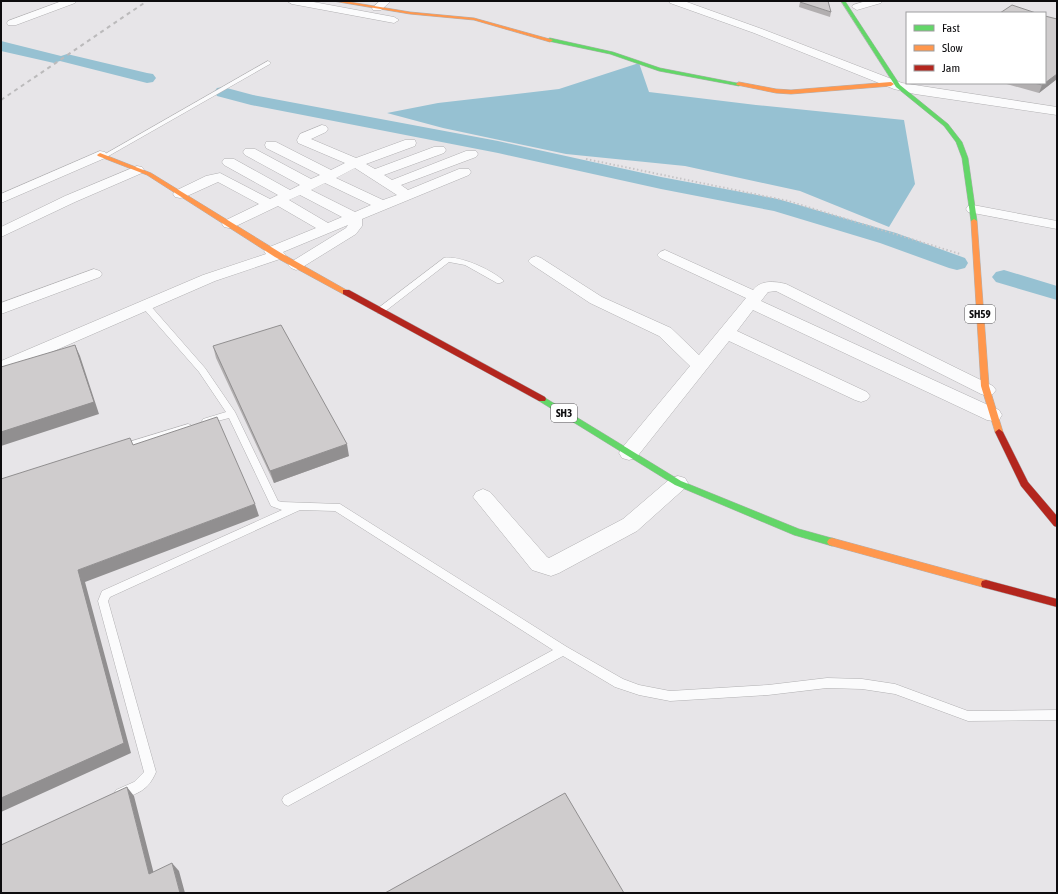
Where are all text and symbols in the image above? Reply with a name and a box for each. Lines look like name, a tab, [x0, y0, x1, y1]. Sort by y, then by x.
legend	[906, 12, 1046, 84]
text: Fast	[942, 21, 960, 35]
text: Slow	[942, 41, 963, 55]
text: Jam	[942, 61, 960, 75]
road number: SH59	[965, 305, 995, 323]
road number: SH3	[551, 404, 577, 422]

